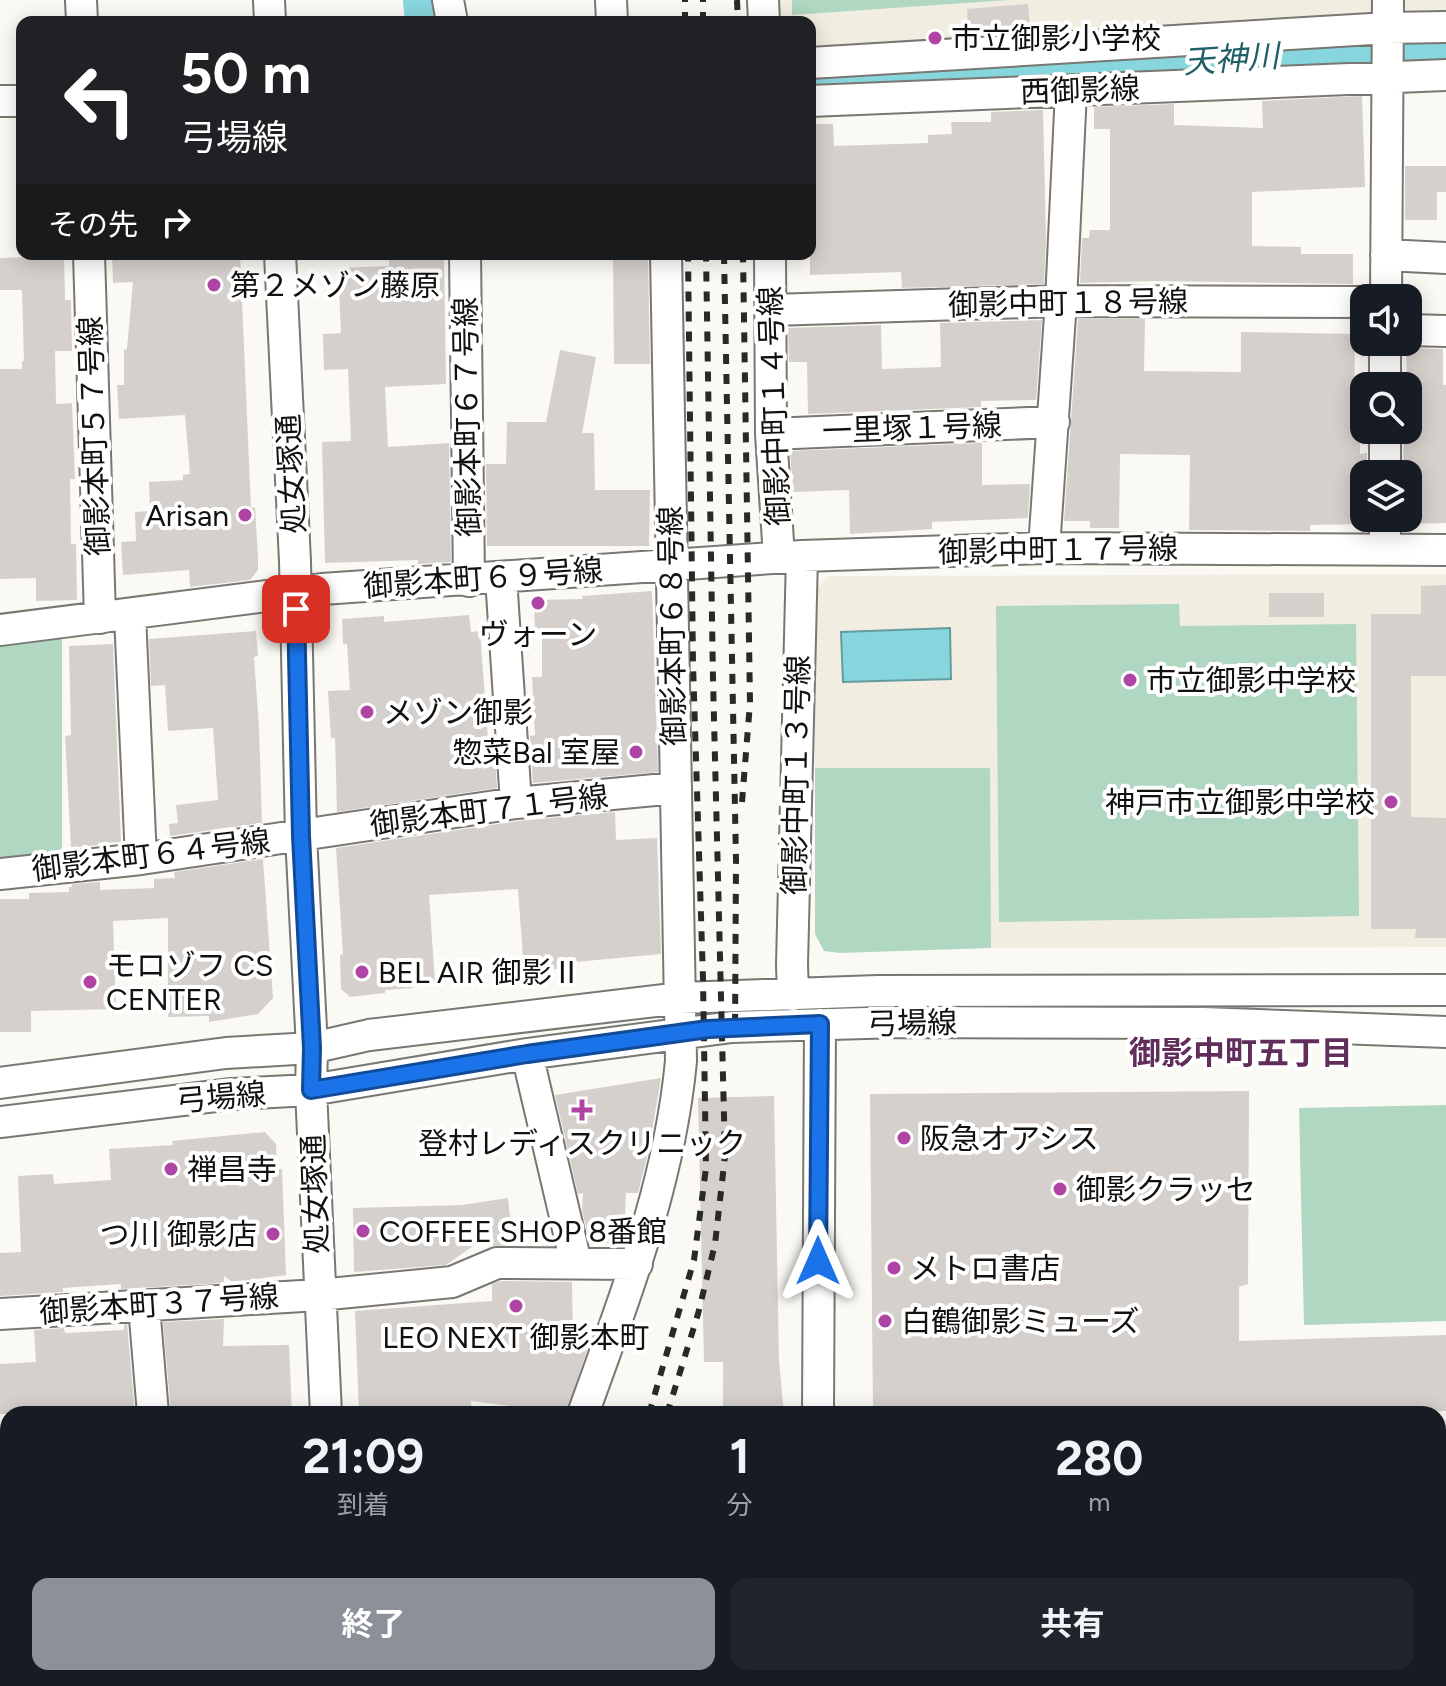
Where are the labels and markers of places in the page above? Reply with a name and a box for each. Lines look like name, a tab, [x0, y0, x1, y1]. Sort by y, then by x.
place label: 市立御影小学校	[951, 20, 1161, 57]
marker: 市立御影小学校	[926, 29, 944, 47]
place label: 第２メゾン藤原	[230, 267, 440, 304]
marker: 第２メゾン藤原	[205, 276, 223, 294]
place label: Arisan	[146, 497, 229, 534]
marker: Arisan	[236, 506, 254, 524]
pin	[262, 575, 330, 643]
marker: ヴォーン	[529, 594, 547, 612]
place label: ヴォーン	[479, 616, 597, 653]
place label: 市立御影中学校	[1146, 662, 1356, 699]
marker: 市立御影中学校	[1121, 671, 1139, 689]
place label: メゾン御影	[383, 694, 533, 731]
marker: メゾン御影	[358, 703, 376, 721]
place label: 惣菜Bal 室屋	[452, 734, 620, 771]
marker: 惣菜Bal 室屋	[627, 743, 645, 761]
place label: 神戸市立御影中学校	[1105, 784, 1375, 821]
marker: 神戸市立御影中学校	[1382, 793, 1400, 811]
place label: モロゾフ CS CENTER	[106, 947, 273, 1018]
place label: BEL AIR 御影Ⅱ	[378, 954, 582, 991]
marker: BEL AIR 御影Ⅱ	[353, 963, 371, 981]
marker: モロゾフ CS CENTER	[81, 973, 99, 991]
marker: 登村レディスクリニック	[571, 1099, 593, 1121]
place label: 阪急オアシス	[920, 1120, 1099, 1157]
place label: 登村レディスクリニック	[418, 1125, 746, 1162]
marker: 阪急オアシス	[895, 1129, 913, 1147]
place label: 禅昌寺	[187, 1151, 277, 1188]
marker: 禅昌寺	[162, 1160, 180, 1178]
place label: 御影クラッセ	[1076, 1171, 1256, 1208]
marker: 御影クラッセ	[1051, 1180, 1069, 1198]
place label: COFFEE SHOP 8番館	[379, 1213, 667, 1250]
place label: つ川 御影店	[100, 1216, 257, 1253]
marker: COFFEE SHOP 8番館	[354, 1222, 372, 1240]
marker: つ川 御影店	[264, 1225, 282, 1243]
place label: メトロ書店	[910, 1250, 1060, 1287]
marker: メトロ書店	[885, 1259, 903, 1277]
marker: LEO NEXT 御影本町	[507, 1297, 525, 1315]
place label: 白鶴御影ミューズ	[901, 1303, 1140, 1340]
marker: 白鶴御影ミューズ	[876, 1312, 894, 1330]
place label: LEO NEXT 御影本町	[382, 1319, 650, 1356]

